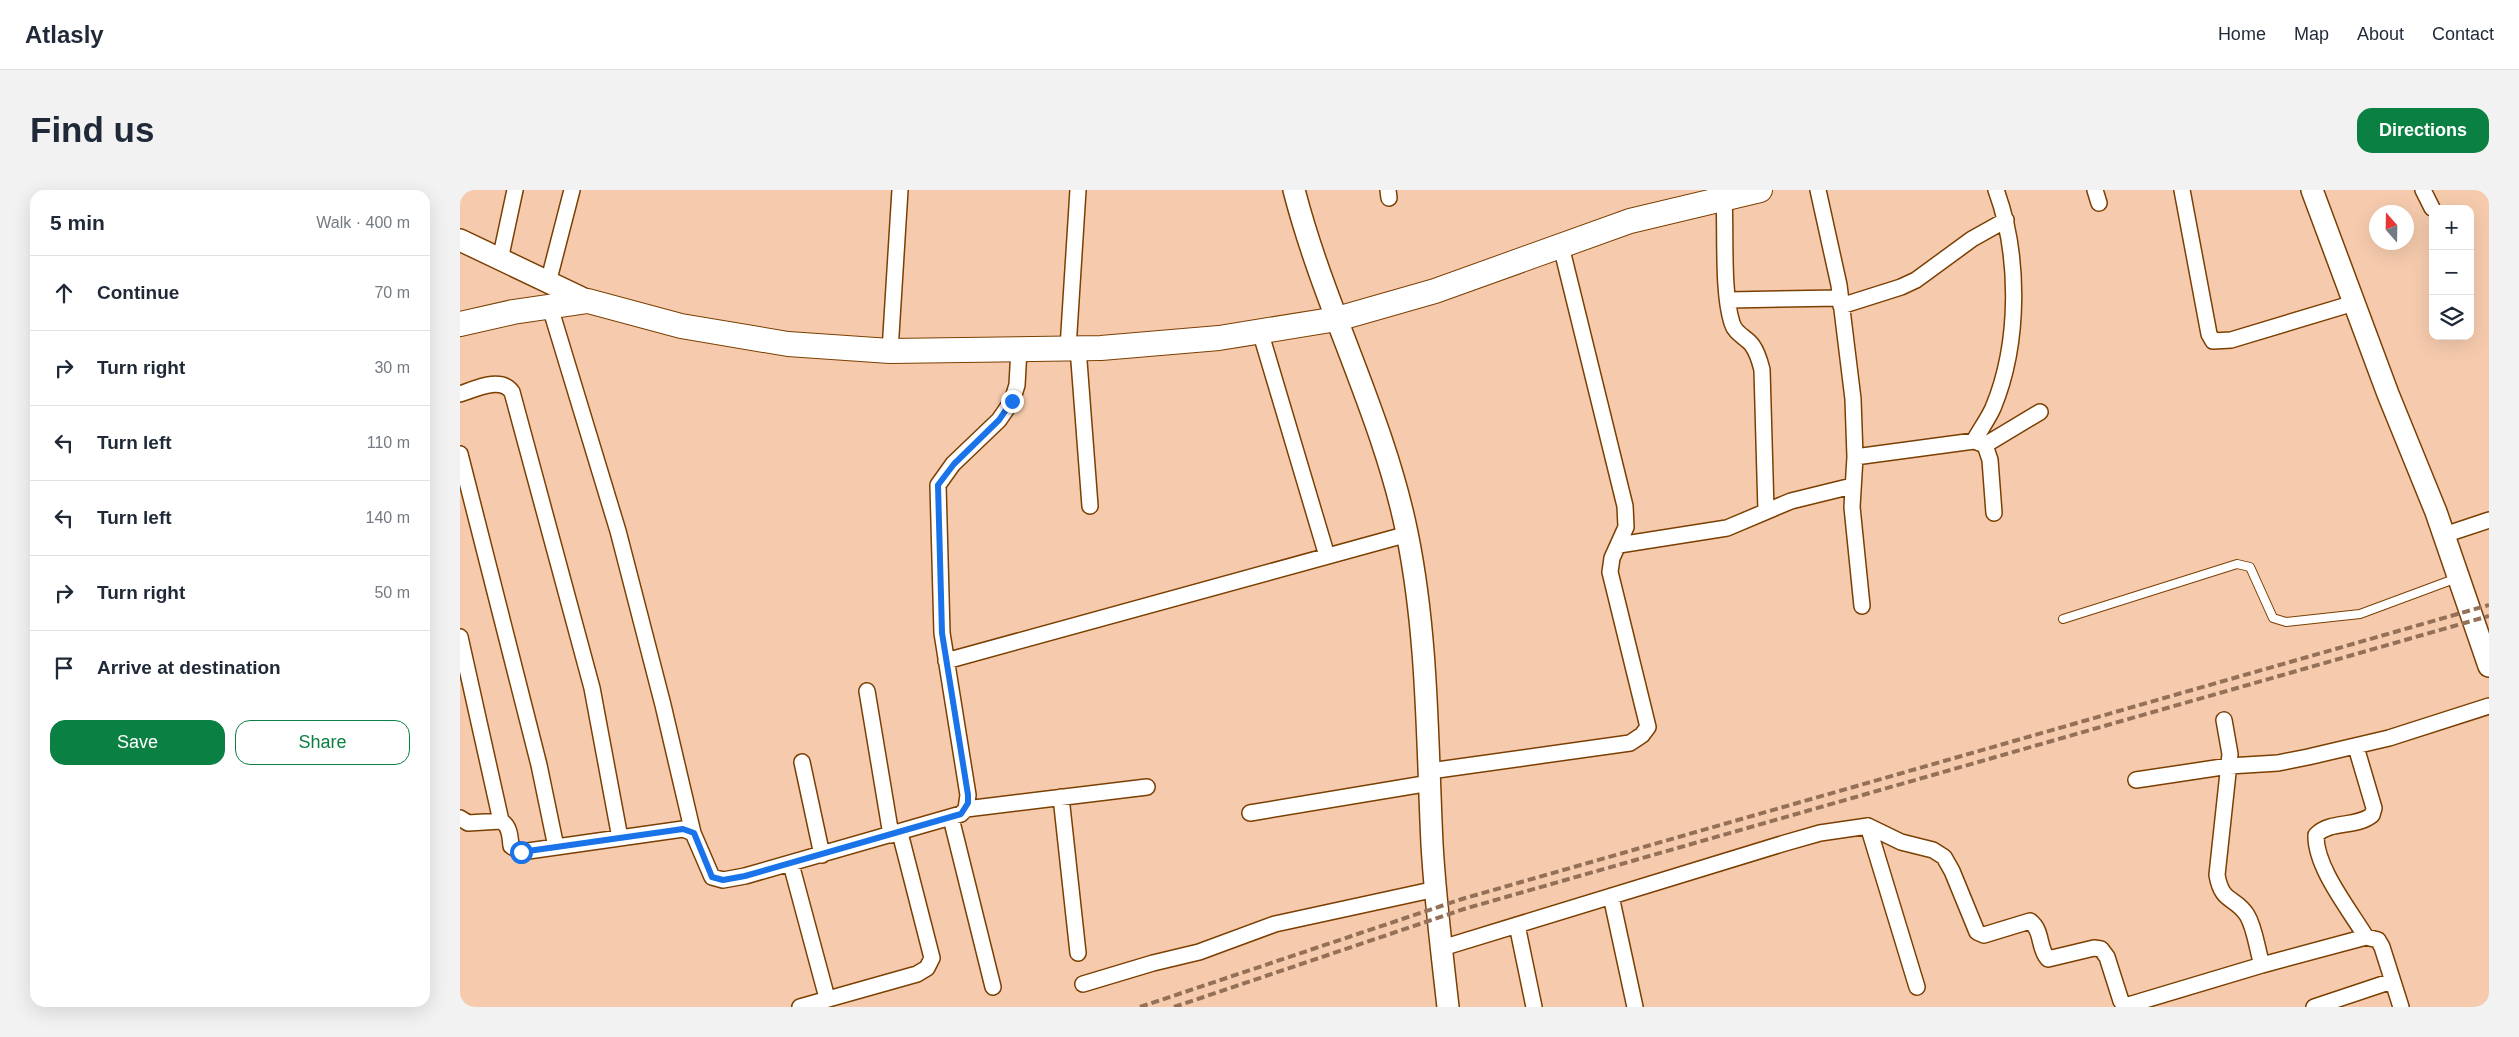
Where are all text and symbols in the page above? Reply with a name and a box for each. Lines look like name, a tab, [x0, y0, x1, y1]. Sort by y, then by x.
text: Atlasly	[25, 21, 104, 48]
text: Home	[2218, 24, 2266, 44]
text: Map	[2294, 24, 2329, 44]
text: About	[2357, 24, 2404, 44]
text: Contact	[2432, 24, 2494, 44]
button: Directions	[2357, 108, 2489, 153]
text: Find us	[30, 110, 154, 149]
north arrow	[2369, 205, 2414, 250]
map controls	[2429, 205, 2474, 340]
button: +	[2429, 205, 2474, 250]
text: 5 min	[50, 211, 105, 234]
text: Walk · 400 m	[316, 214, 410, 231]
button: −	[2429, 250, 2474, 295]
icon: ahead	[50, 279, 78, 307]
text: Continue	[97, 282, 179, 303]
text: 70 m	[374, 284, 410, 301]
button: layers	[2429, 295, 2474, 340]
icon: right	[50, 354, 78, 382]
text: Turn right	[97, 357, 185, 378]
text: 30 m	[374, 359, 410, 376]
route end	[1001, 390, 1024, 413]
icon: left	[50, 429, 78, 457]
text: Turn left	[97, 432, 172, 453]
text: 110 m	[367, 434, 410, 451]
icon: left	[50, 504, 78, 532]
text: Turn left	[97, 507, 172, 528]
text: 140 m	[366, 509, 410, 526]
icon: right	[50, 579, 78, 607]
text: Turn right	[97, 582, 185, 603]
text: 50 m	[374, 584, 410, 601]
icon: arrive	[50, 654, 78, 682]
text: Arrive at destination	[97, 657, 281, 678]
button: Save	[50, 720, 225, 765]
button: Share	[235, 720, 410, 765]
route start	[510, 841, 533, 864]

